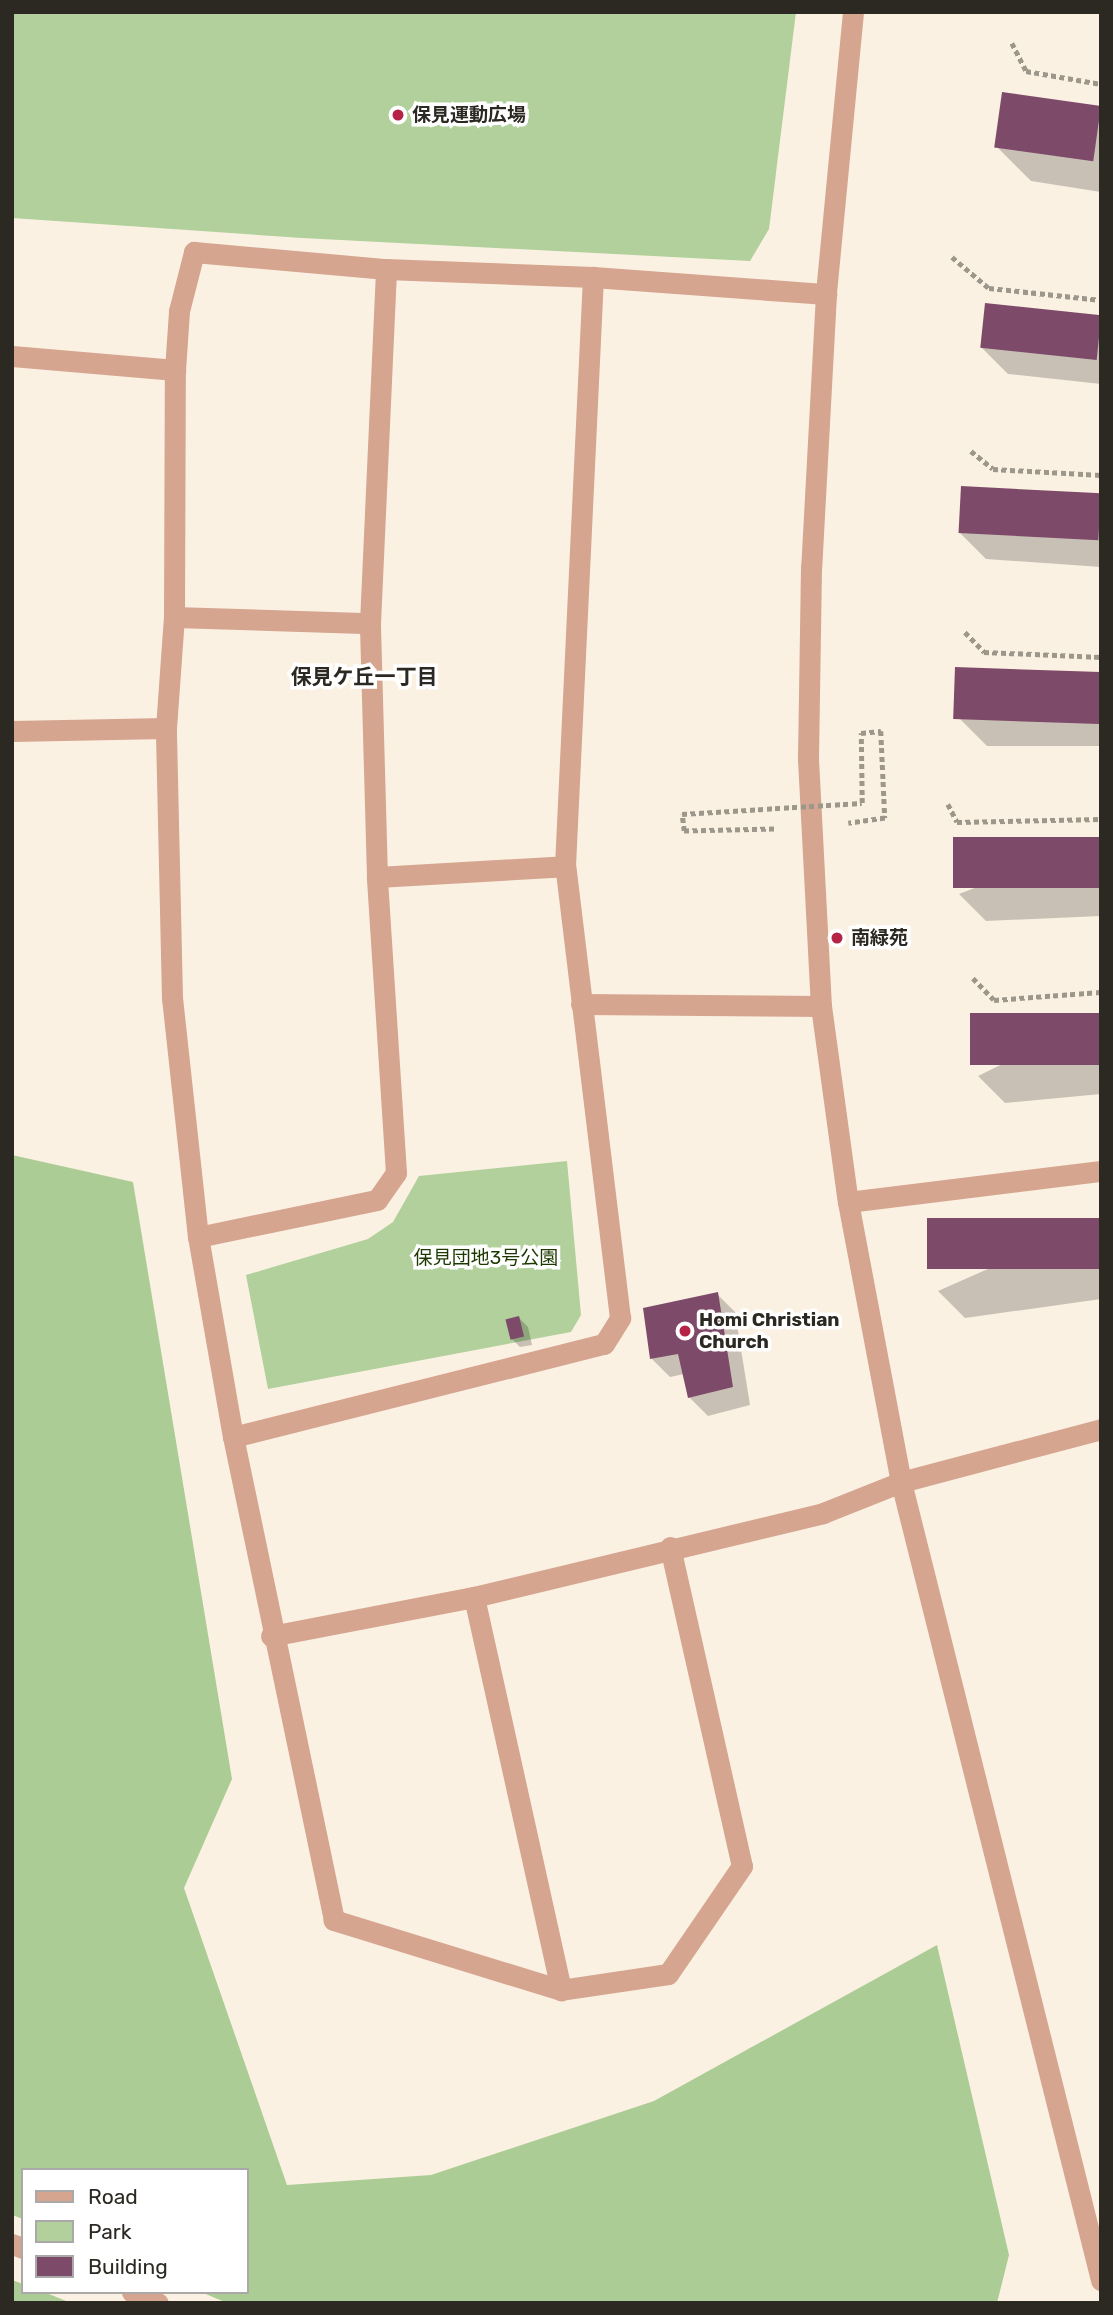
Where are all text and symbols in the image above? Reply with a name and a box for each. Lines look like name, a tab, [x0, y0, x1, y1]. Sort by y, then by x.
place label: 保見運動広場	[412, 104, 526, 126]
marker: 保見運動広場	[390, 107, 406, 123]
district label: 保見ケ丘一丁目	[291, 664, 437, 690]
place label: 南緑苑	[851, 927, 908, 949]
marker: 南緑苑	[829, 930, 845, 946]
park label: 保見団地3号公園	[414, 1247, 558, 1269]
place label: Homi Christian Church	[699, 1309, 840, 1353]
marker: Homi Christian Church	[677, 1323, 693, 1339]
legend	[21, 2168, 248, 2294]
text: Road	[88, 2184, 138, 2209]
text: Park	[88, 2219, 132, 2244]
text: Building	[88, 2254, 168, 2279]

